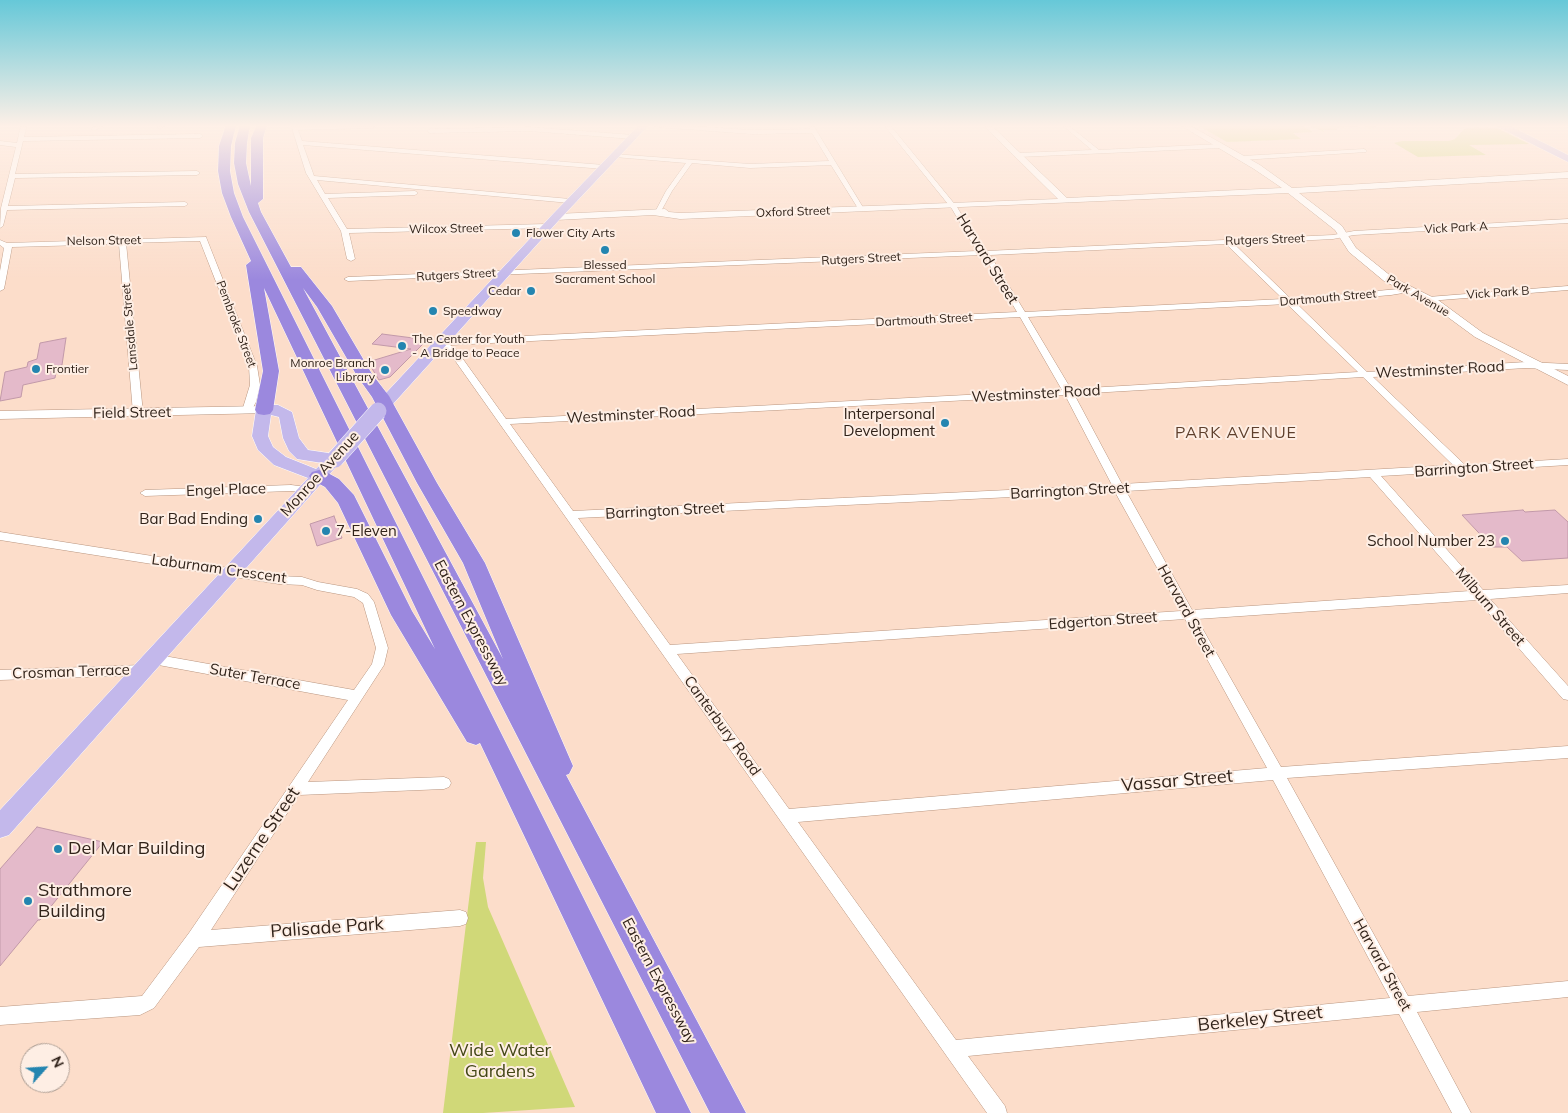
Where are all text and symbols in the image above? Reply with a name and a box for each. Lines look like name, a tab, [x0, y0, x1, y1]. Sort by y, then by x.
street label: Oxford Street	[756, 204, 830, 220]
street label: Harvard Street	[952, 211, 1022, 307]
street label: Vick Park A	[1424, 219, 1488, 237]
street label: Wilcox Street	[409, 221, 483, 237]
place label: Flower City Arts	[526, 226, 615, 240]
marker: Flower City Arts	[510, 227, 522, 239]
street label: Rutgers Street	[1225, 231, 1305, 249]
street label: Nelson Street	[67, 233, 141, 249]
marker: Blessed Sacrament School	[599, 244, 611, 256]
street label: Rutgers Street	[821, 250, 901, 268]
place label: Blessed Sacrament School	[555, 258, 655, 286]
street label: Rutgers Street	[416, 266, 496, 284]
street label: Park Avenue	[1384, 272, 1452, 320]
street label: Pembroke Street	[213, 279, 259, 369]
street label: Lansdale Street	[119, 283, 141, 371]
place label: Cedar	[488, 284, 521, 298]
street label: Vick Park B	[1466, 284, 1530, 302]
marker: Cedar	[525, 285, 537, 297]
street label: Dartmouth Street	[1279, 287, 1377, 309]
place label: Speedway	[443, 304, 502, 318]
marker: Speedway	[427, 305, 439, 317]
street label: Dartmouth Street	[875, 310, 973, 330]
place label: The Center for Youth - A Bridge to Peace	[412, 332, 525, 360]
marker: The Center for Youth - A Bridge to Peace	[396, 340, 408, 352]
place label: Monroe Branch Library	[290, 356, 375, 384]
street label: Westminster Road	[1375, 358, 1505, 382]
place label: Frontier	[46, 362, 89, 376]
marker: Frontier	[30, 363, 42, 375]
marker: Monroe Branch Library	[379, 364, 391, 376]
street label: Westminster Road	[971, 382, 1101, 406]
street label: Field Street	[93, 403, 171, 423]
street label: Westminster Road	[566, 403, 696, 427]
place label: Interpersonal Development	[843, 405, 935, 440]
marker: Interpersonal Development	[939, 417, 951, 429]
district label: PARK AVENUE	[1174, 423, 1298, 443]
street label: Monroe Avenue	[277, 428, 363, 520]
street label: Barrington Street	[1414, 455, 1534, 481]
street label: Barrington Street	[1010, 479, 1130, 503]
street label: Engel Place	[186, 480, 266, 500]
street label: Barrington Street	[605, 499, 725, 523]
place label: Bar Bad Ending	[139, 510, 248, 528]
marker: Bar Bad Ending	[252, 513, 264, 525]
place label: 7-Eleven	[336, 522, 397, 540]
marker: 7-Eleven	[320, 525, 332, 537]
place label: School Number 23	[1367, 532, 1495, 550]
marker: School Number 23	[1499, 535, 1511, 547]
street label: Laburnam Crescent	[150, 551, 288, 587]
street label: Eastern Expressway	[430, 557, 512, 689]
street label: Harvard Street	[1153, 562, 1219, 660]
street label: Milburn Street	[1451, 564, 1529, 650]
street label: Edgerton Street	[1048, 608, 1158, 634]
street label: Suter Terrace	[208, 660, 302, 694]
street label: Crosman Terrace	[12, 661, 130, 683]
street label: Canterbury Road	[680, 673, 764, 779]
street label: Vassar Street	[1120, 765, 1234, 797]
street label: Luzerne Street	[219, 783, 305, 895]
place label: Del Mar Building	[68, 838, 205, 860]
marker: Del Mar Building	[52, 843, 64, 855]
place label: Strathmore Building	[38, 880, 132, 922]
marker: Strathmore Building	[22, 895, 34, 907]
street label: Palisade Park	[270, 913, 384, 943]
street label: Eastern Expressway	[618, 915, 700, 1047]
street label: Harvard Street	[1349, 916, 1415, 1014]
street label: Berkeley Street	[1197, 1002, 1323, 1036]
park label: Wide Water Gardens	[449, 1040, 551, 1082]
north arrow	[20, 1043, 70, 1093]
text: N	[47, 1053, 68, 1071]

